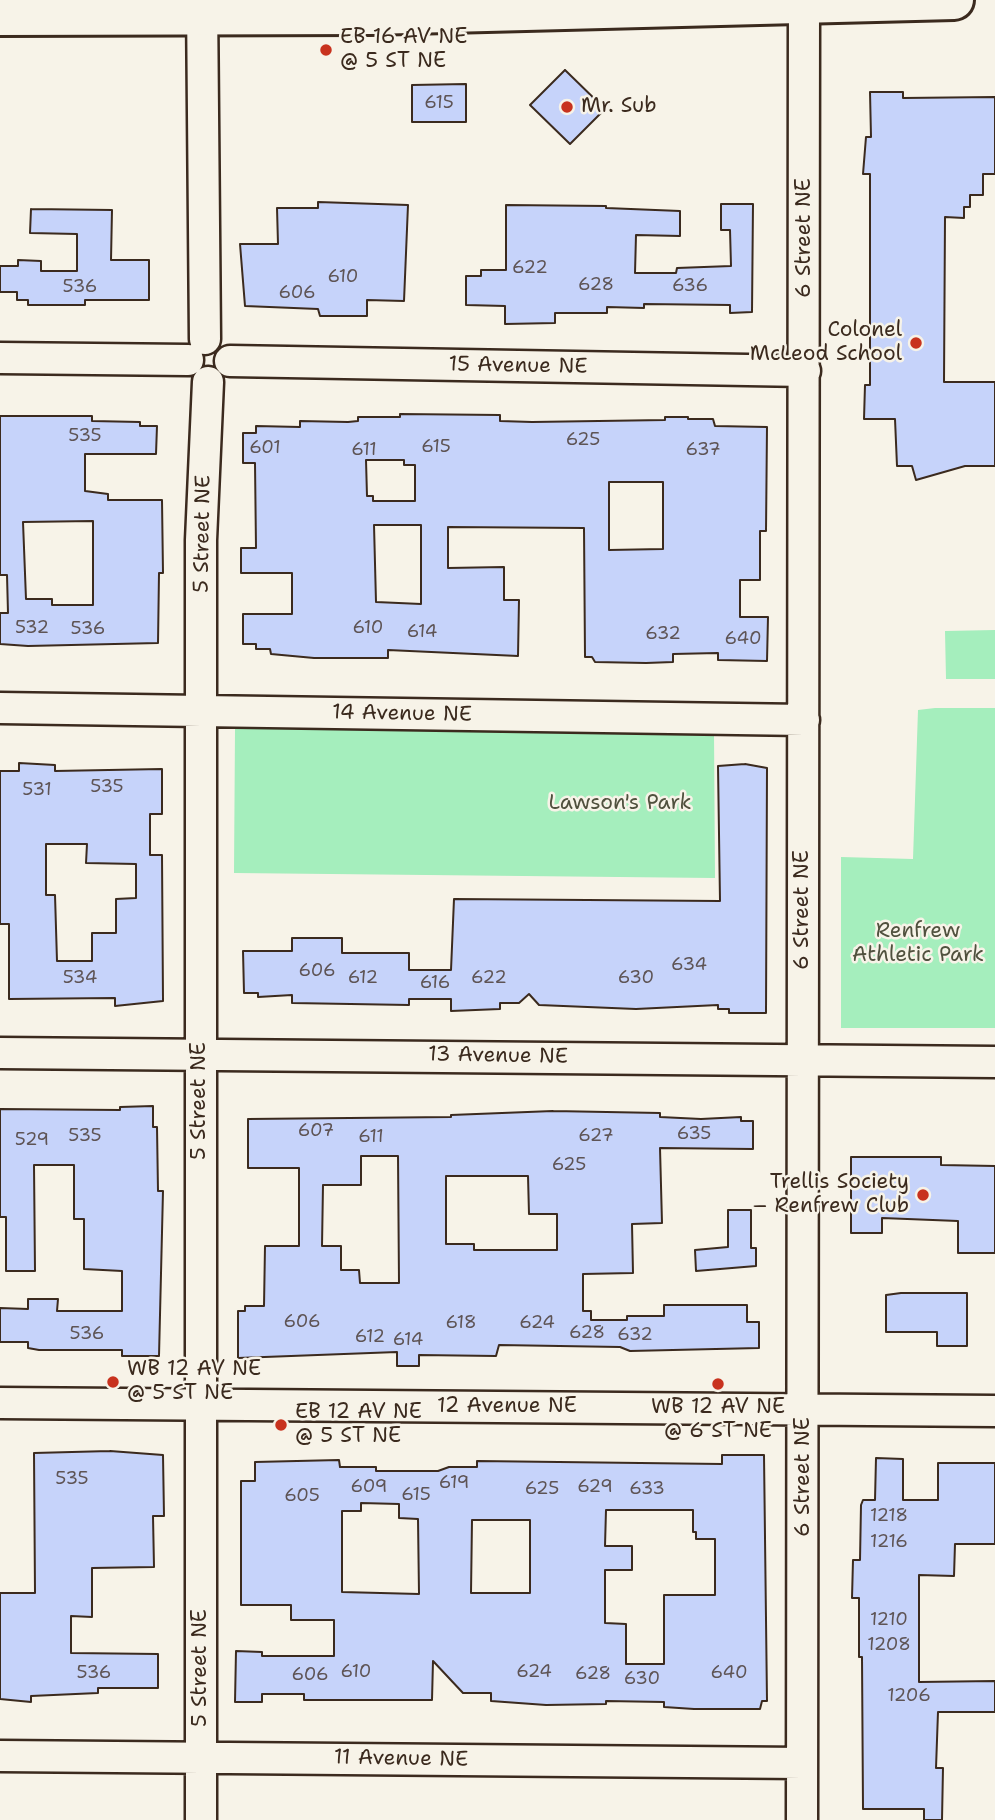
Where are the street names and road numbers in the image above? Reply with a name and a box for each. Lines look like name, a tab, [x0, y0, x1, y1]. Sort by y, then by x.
street label: 6 Street NE	[792, 178, 818, 298]
street label: 15 Avenue NE	[448, 352, 588, 380]
street label: 5 Street NE	[189, 475, 217, 593]
street label: 14 Avenue NE	[332, 700, 472, 728]
street label: 6 Street NE	[790, 850, 816, 970]
street label: 5 Street NE	[187, 1042, 213, 1160]
street label: 13 Avenue NE	[428, 1042, 568, 1070]
street label: 12 Avenue NE	[437, 1394, 577, 1420]
street label: 6 Street NE	[791, 1417, 817, 1537]
street label: 5 Street NE	[188, 1609, 214, 1727]
street label: 11 Avenue NE	[334, 1745, 468, 1773]

